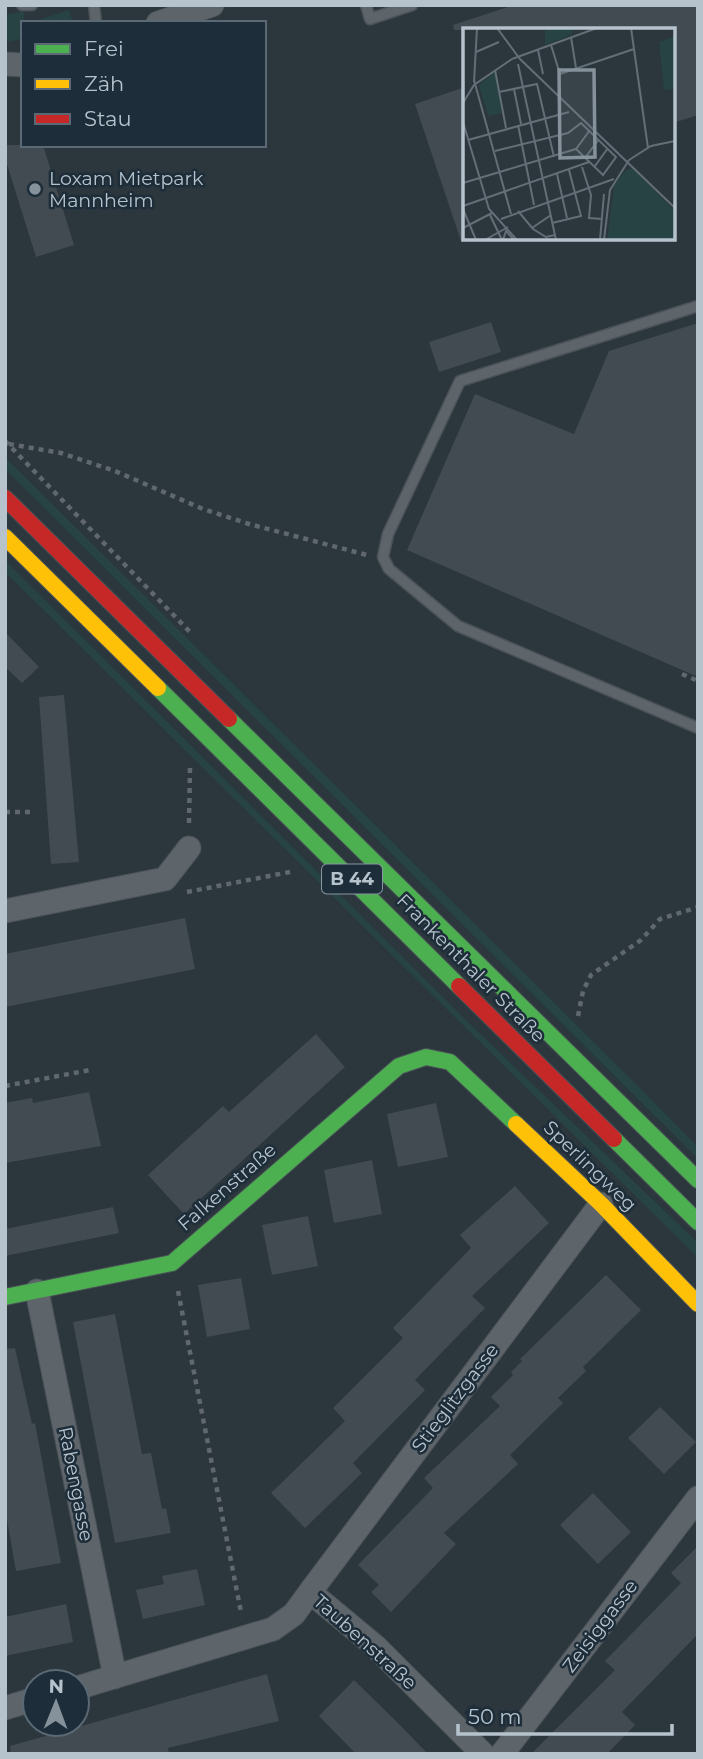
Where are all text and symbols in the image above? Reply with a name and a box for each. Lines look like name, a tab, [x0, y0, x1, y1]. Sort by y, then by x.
legend	[21, 21, 266, 147]
inset map	[463, 28, 675, 240]
text: Frei	[84, 36, 124, 61]
text: Zäh	[84, 71, 124, 96]
text: Stau	[84, 106, 132, 131]
place label: Loxam Mietpark Mannheim	[49, 167, 204, 212]
marker: Loxam Mietpark Mannheim	[27, 181, 43, 197]
road number: B 44	[322, 864, 382, 894]
street label: Frankenthaler Straße	[392, 889, 550, 1047]
street label: Sperlingweg	[539, 1116, 641, 1216]
street label: Falkenstraße	[173, 1138, 281, 1236]
street label: Stieglitzgasse	[407, 1339, 503, 1457]
street label: Rabengasse	[54, 1425, 98, 1543]
street label: Zeisiggasse	[558, 1575, 642, 1677]
street label: Taubenstraße	[309, 1590, 421, 1694]
north arrow	[21, 1668, 91, 1738]
text: N	[48, 1675, 64, 1698]
scale bar	[458, 1692, 672, 1736]
text: 50 m	[468, 1704, 522, 1729]

